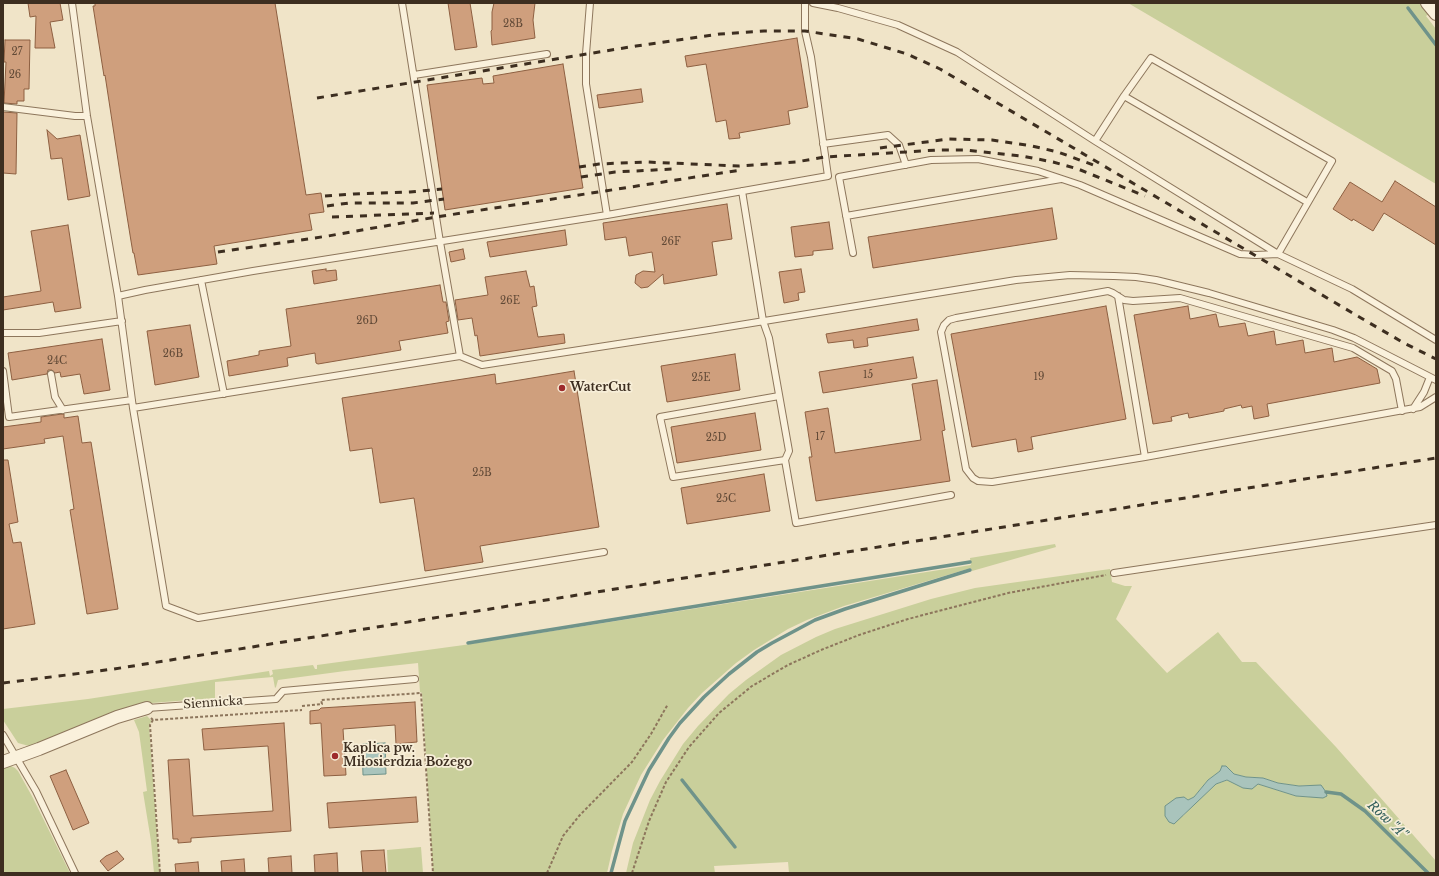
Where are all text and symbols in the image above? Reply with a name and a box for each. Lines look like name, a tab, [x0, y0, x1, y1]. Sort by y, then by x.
house number: 28B	[503, 18, 523, 30]
house number: 27	[11, 46, 23, 58]
house number: 26	[9, 69, 21, 81]
house number: 26F	[661, 236, 681, 248]
house number: 26E	[500, 295, 520, 307]
house number: 26D	[356, 315, 378, 327]
house number: 26B	[163, 348, 183, 360]
house number: 24C	[47, 355, 67, 367]
house number: 15	[863, 369, 873, 381]
house number: 19	[1034, 371, 1044, 383]
house number: 25E	[691, 372, 711, 384]
place label: WaterCut	[570, 381, 631, 395]
marker: WaterCut	[557, 383, 567, 393]
house number: 17	[815, 431, 825, 443]
house number: 25D	[706, 432, 726, 444]
house number: 25B	[472, 467, 492, 479]
house number: 25C	[716, 493, 736, 505]
street label: Siennicka	[183, 694, 243, 712]
place label: Kaplica pw. Miłosierdzia Bożego	[343, 742, 472, 770]
marker: Kaplica pw. Miłosierdzia Bożego	[330, 751, 340, 761]
water label: Rów "A"	[1364, 798, 1410, 842]

